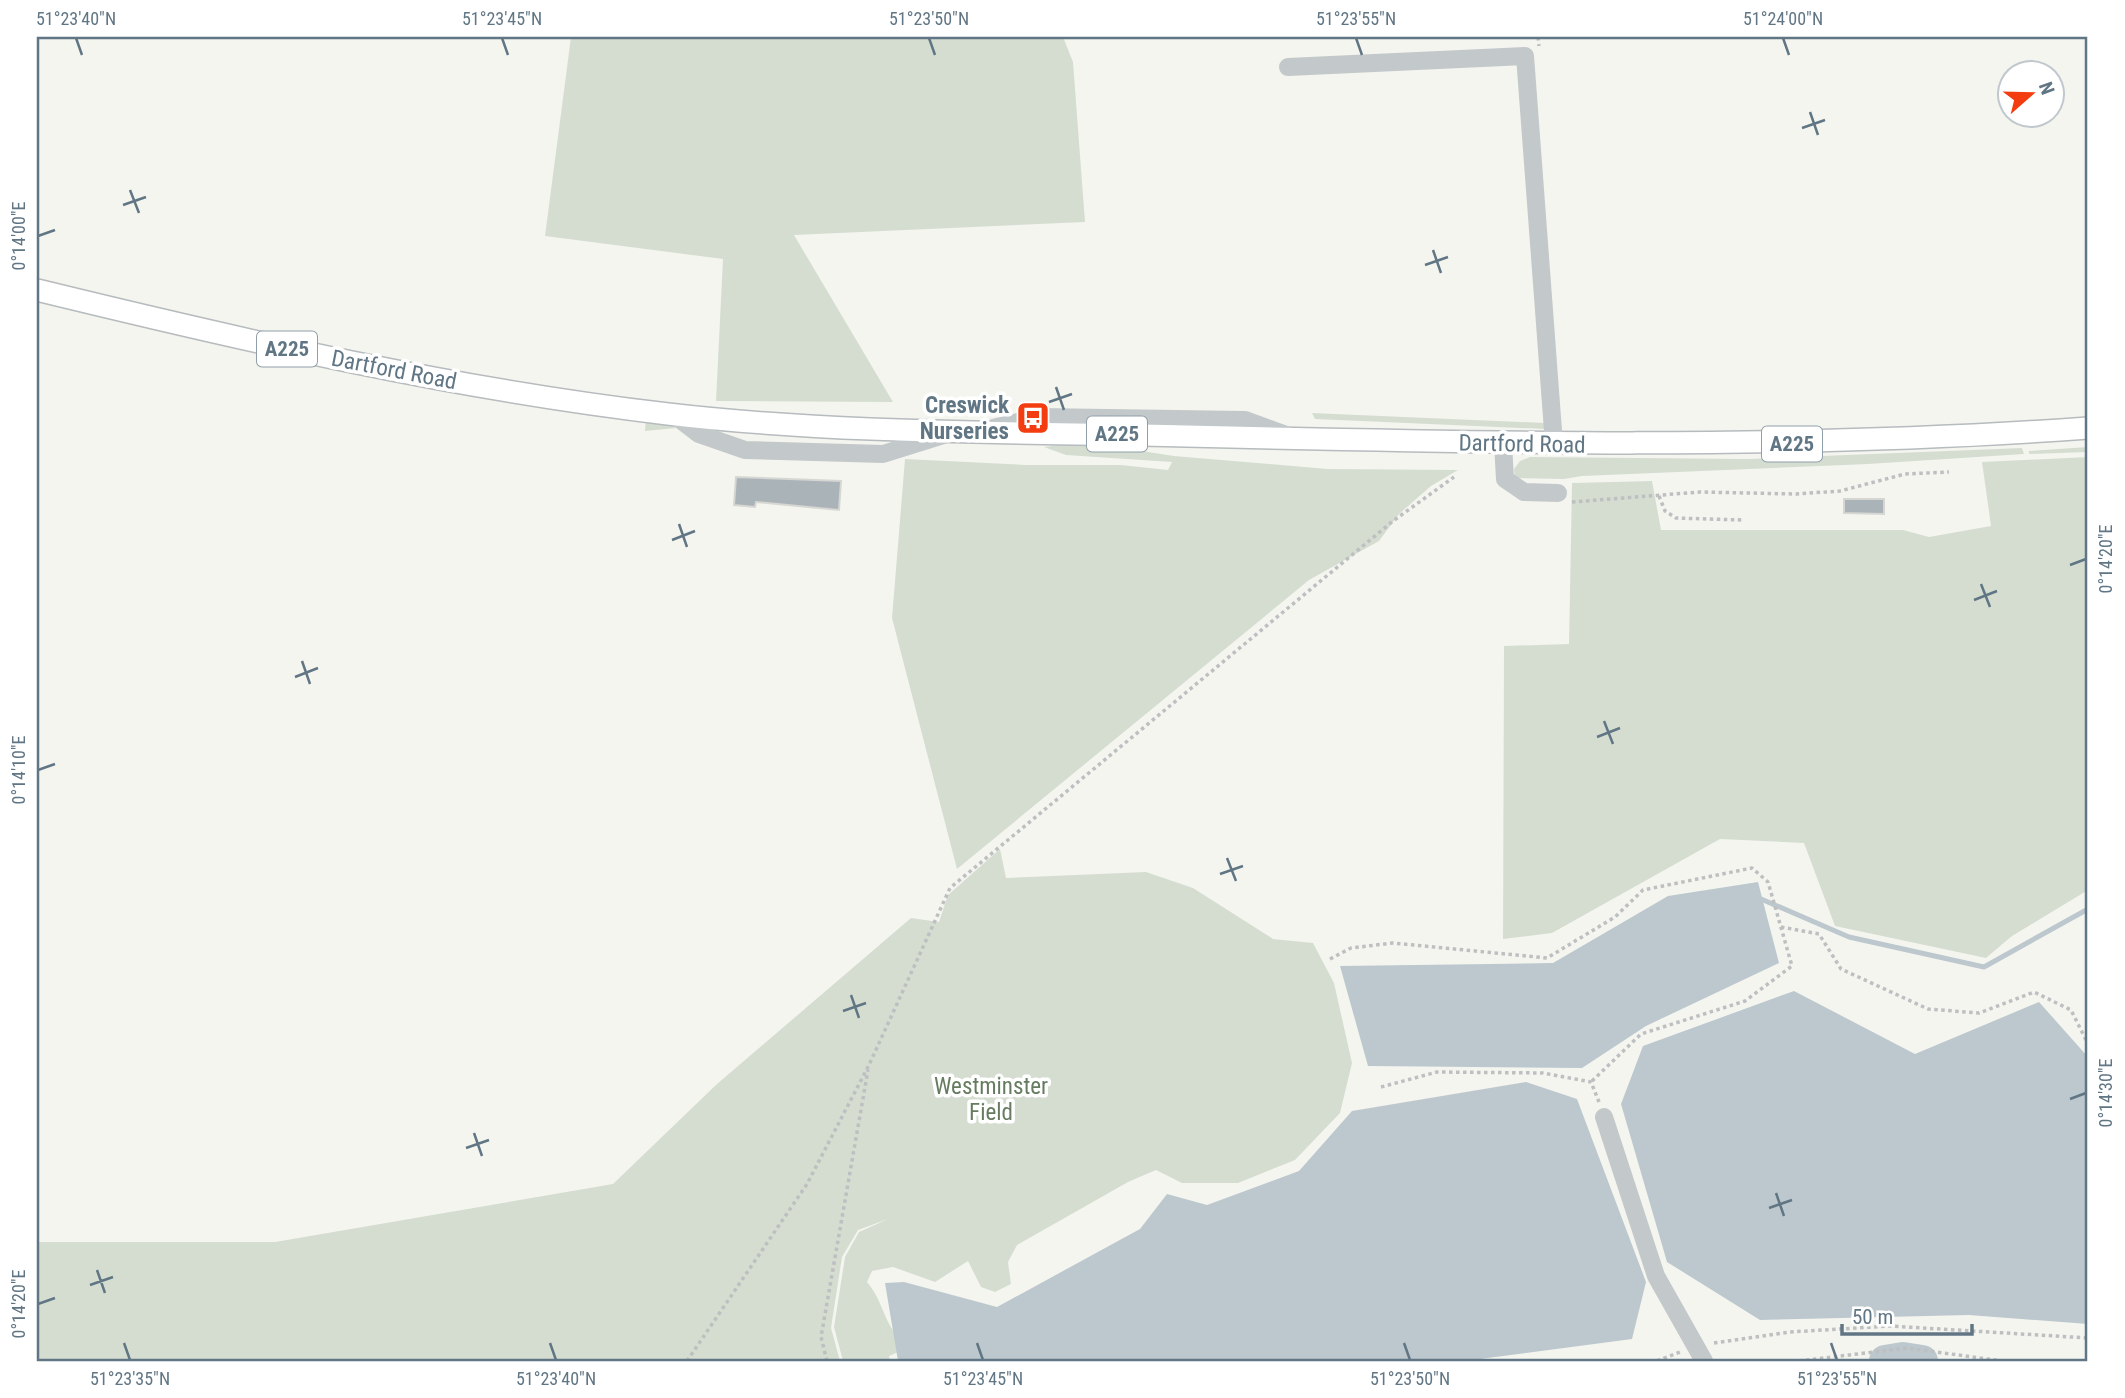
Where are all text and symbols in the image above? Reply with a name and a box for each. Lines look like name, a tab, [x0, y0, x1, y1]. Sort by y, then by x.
text: 51°23'40"N	[36, 8, 116, 29]
text: 51°23'45"N	[462, 8, 542, 29]
text: 51°23'50"N	[889, 8, 969, 29]
text: 51°23'55"N	[1316, 8, 1396, 29]
text: 51°24'00"N	[1743, 8, 1823, 29]
north arrow	[1996, 60, 2066, 130]
text: N	[2034, 79, 2059, 98]
text: 0°14'00"E	[8, 201, 29, 271]
road number: A225	[257, 332, 317, 366]
street label: Dartford Road	[329, 345, 459, 395]
place label: Creswick Nurseries	[920, 392, 1010, 445]
bus stop icon: Creswick Nurseries	[1014, 399, 1052, 437]
road number: A225	[1087, 416, 1147, 452]
road number: A225	[1762, 426, 1822, 462]
street label: Dartford Road	[1458, 429, 1586, 459]
text: 0°14'20"E	[2095, 524, 2116, 594]
text: 0°14'10"E	[8, 735, 29, 805]
text: 0°14'30"E	[2095, 1058, 2116, 1128]
park label: Westminster Field	[934, 1073, 1048, 1126]
text: 0°14'20"E	[8, 1269, 29, 1339]
scale bar	[1842, 1293, 1971, 1337]
text: 50 m	[1852, 1305, 1893, 1329]
text: 51°23'35"N	[90, 1368, 170, 1389]
text: 51°23'40"N	[516, 1368, 596, 1389]
text: 51°23'45"N	[943, 1368, 1023, 1389]
text: 51°23'50"N	[1370, 1368, 1450, 1389]
text: 51°23'55"N	[1797, 1368, 1877, 1389]

